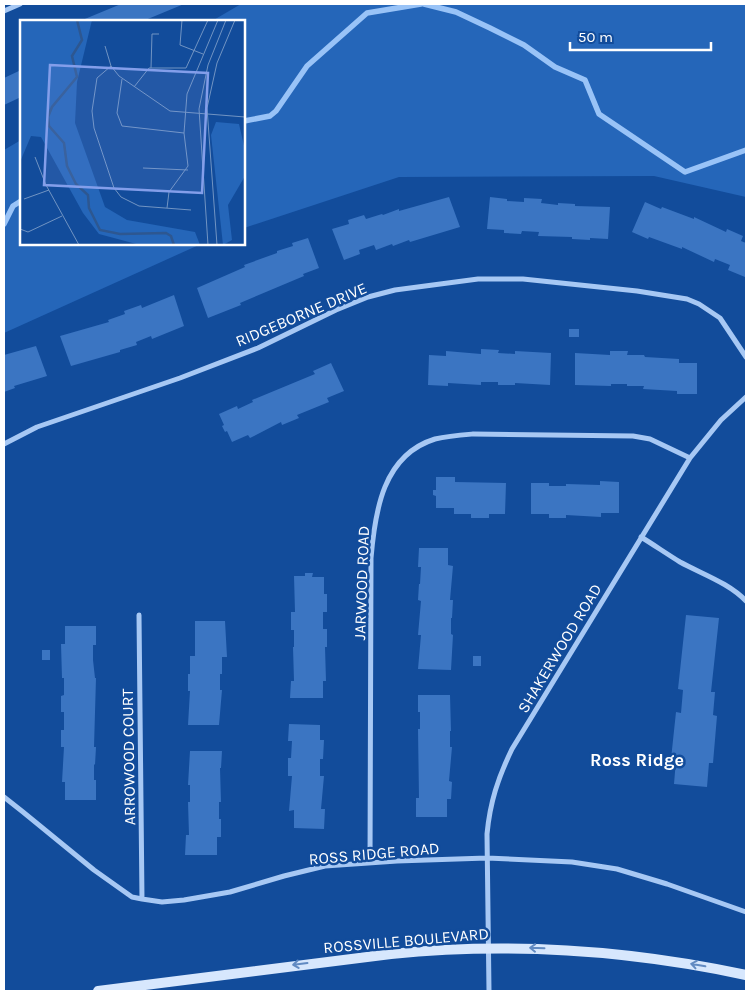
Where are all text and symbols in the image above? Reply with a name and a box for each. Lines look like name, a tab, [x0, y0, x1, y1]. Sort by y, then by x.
inset map	[20, 20, 245, 245]
scale bar	[570, 20, 711, 52]
text: 50 m	[578, 28, 613, 46]
street label: RIDGEBORNE DRIVE	[233, 278, 370, 351]
street label: JARWOOD ROAD	[350, 525, 373, 641]
street label: SHAKERWOOD ROAD	[513, 580, 605, 716]
street label: ARROWOOD COURT	[118, 688, 139, 826]
district label: Ross Ridge	[590, 749, 684, 771]
street label: ROSS RIDGE ROAD	[308, 838, 440, 869]
street label: ROSSVILLE BOULEVARD	[323, 924, 490, 957]
one-way arrow	[529, 943, 546, 953]
one-way arrow	[292, 960, 308, 970]
one-way arrow	[691, 960, 707, 970]

